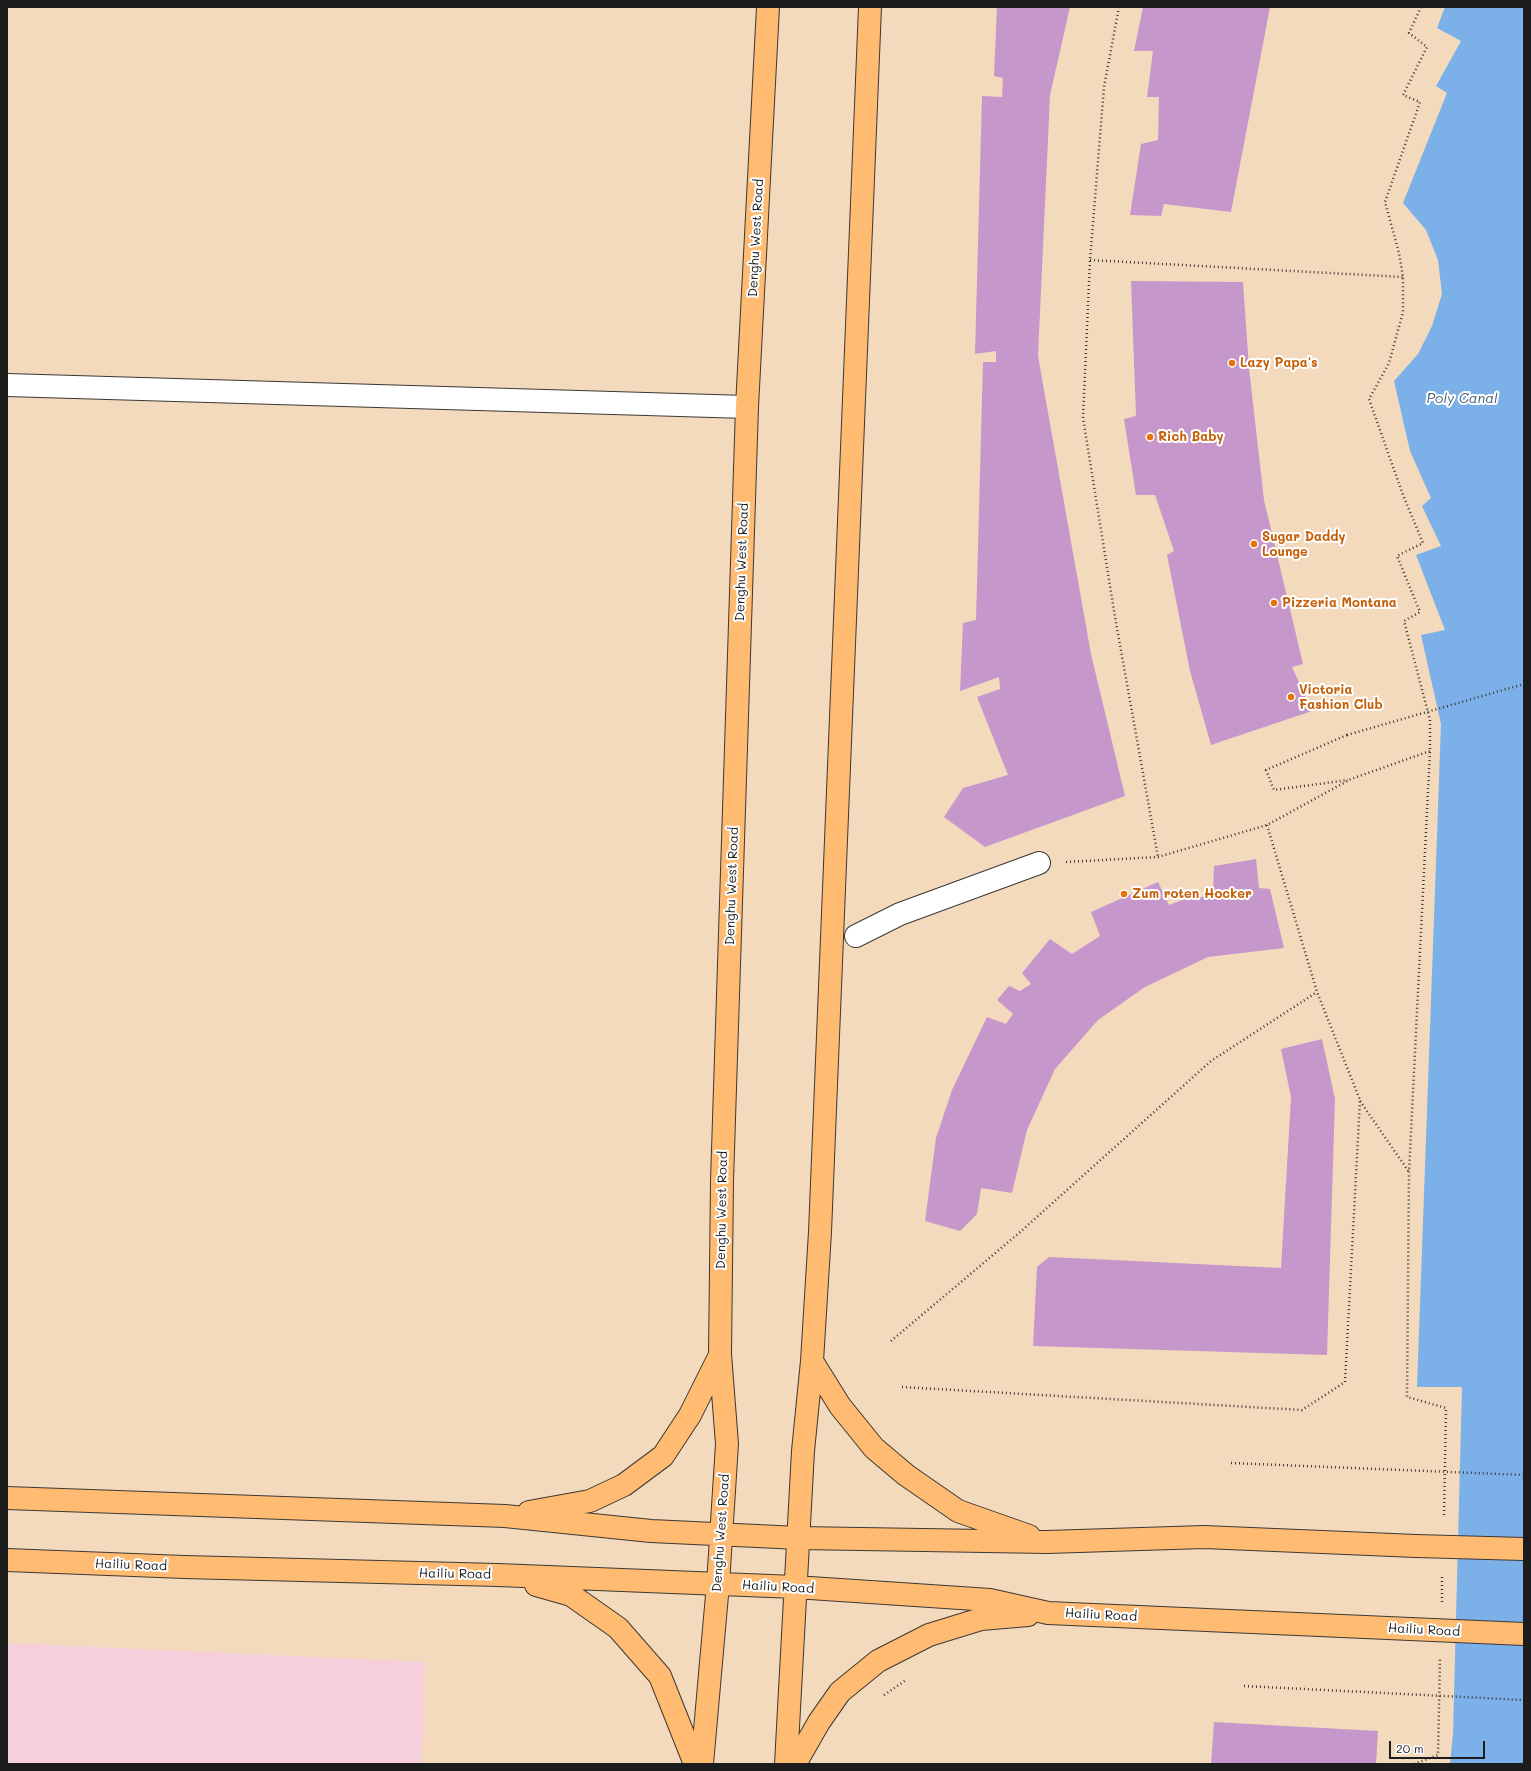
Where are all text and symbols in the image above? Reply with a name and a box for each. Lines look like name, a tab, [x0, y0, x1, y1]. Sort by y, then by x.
street label: Denghu West Road	[745, 178, 767, 298]
place label: Lazy Papa's	[1240, 355, 1318, 371]
marker: Lazy Papa's	[1227, 358, 1237, 368]
water label: Poly Canal	[1427, 391, 1497, 407]
place label: Rich Baby	[1158, 429, 1223, 445]
marker: Rich Baby	[1145, 432, 1155, 442]
street label: Denghu West Road	[732, 503, 752, 621]
place label: Sugar Daddy Lounge	[1262, 529, 1346, 560]
marker: Sugar Daddy Lounge	[1249, 539, 1259, 549]
place label: Pizzeria Montana	[1282, 595, 1397, 611]
marker: Pizzeria Montana	[1269, 598, 1279, 608]
place label: Victoria Fashion Club	[1299, 682, 1383, 713]
marker: Victoria Fashion Club	[1286, 692, 1296, 702]
street label: Denghu West Road	[722, 827, 742, 945]
place label: Zum roten Hocker	[1132, 886, 1252, 902]
marker: Zum roten Hocker	[1119, 889, 1129, 899]
street label: Denghu West Road	[713, 1151, 731, 1269]
street label: Denghu West Road	[709, 1473, 733, 1593]
street label: Hailiu Road	[95, 1556, 167, 1574]
street label: Hailiu Road	[419, 1566, 491, 1582]
street label: Hailiu Road	[742, 1577, 814, 1597]
street label: Hailiu Road	[1065, 1605, 1137, 1625]
street label: Hailiu Road	[1388, 1620, 1460, 1640]
scale bar	[1391, 1733, 1487, 1759]
text: 20 m	[1396, 1740, 1424, 1756]

